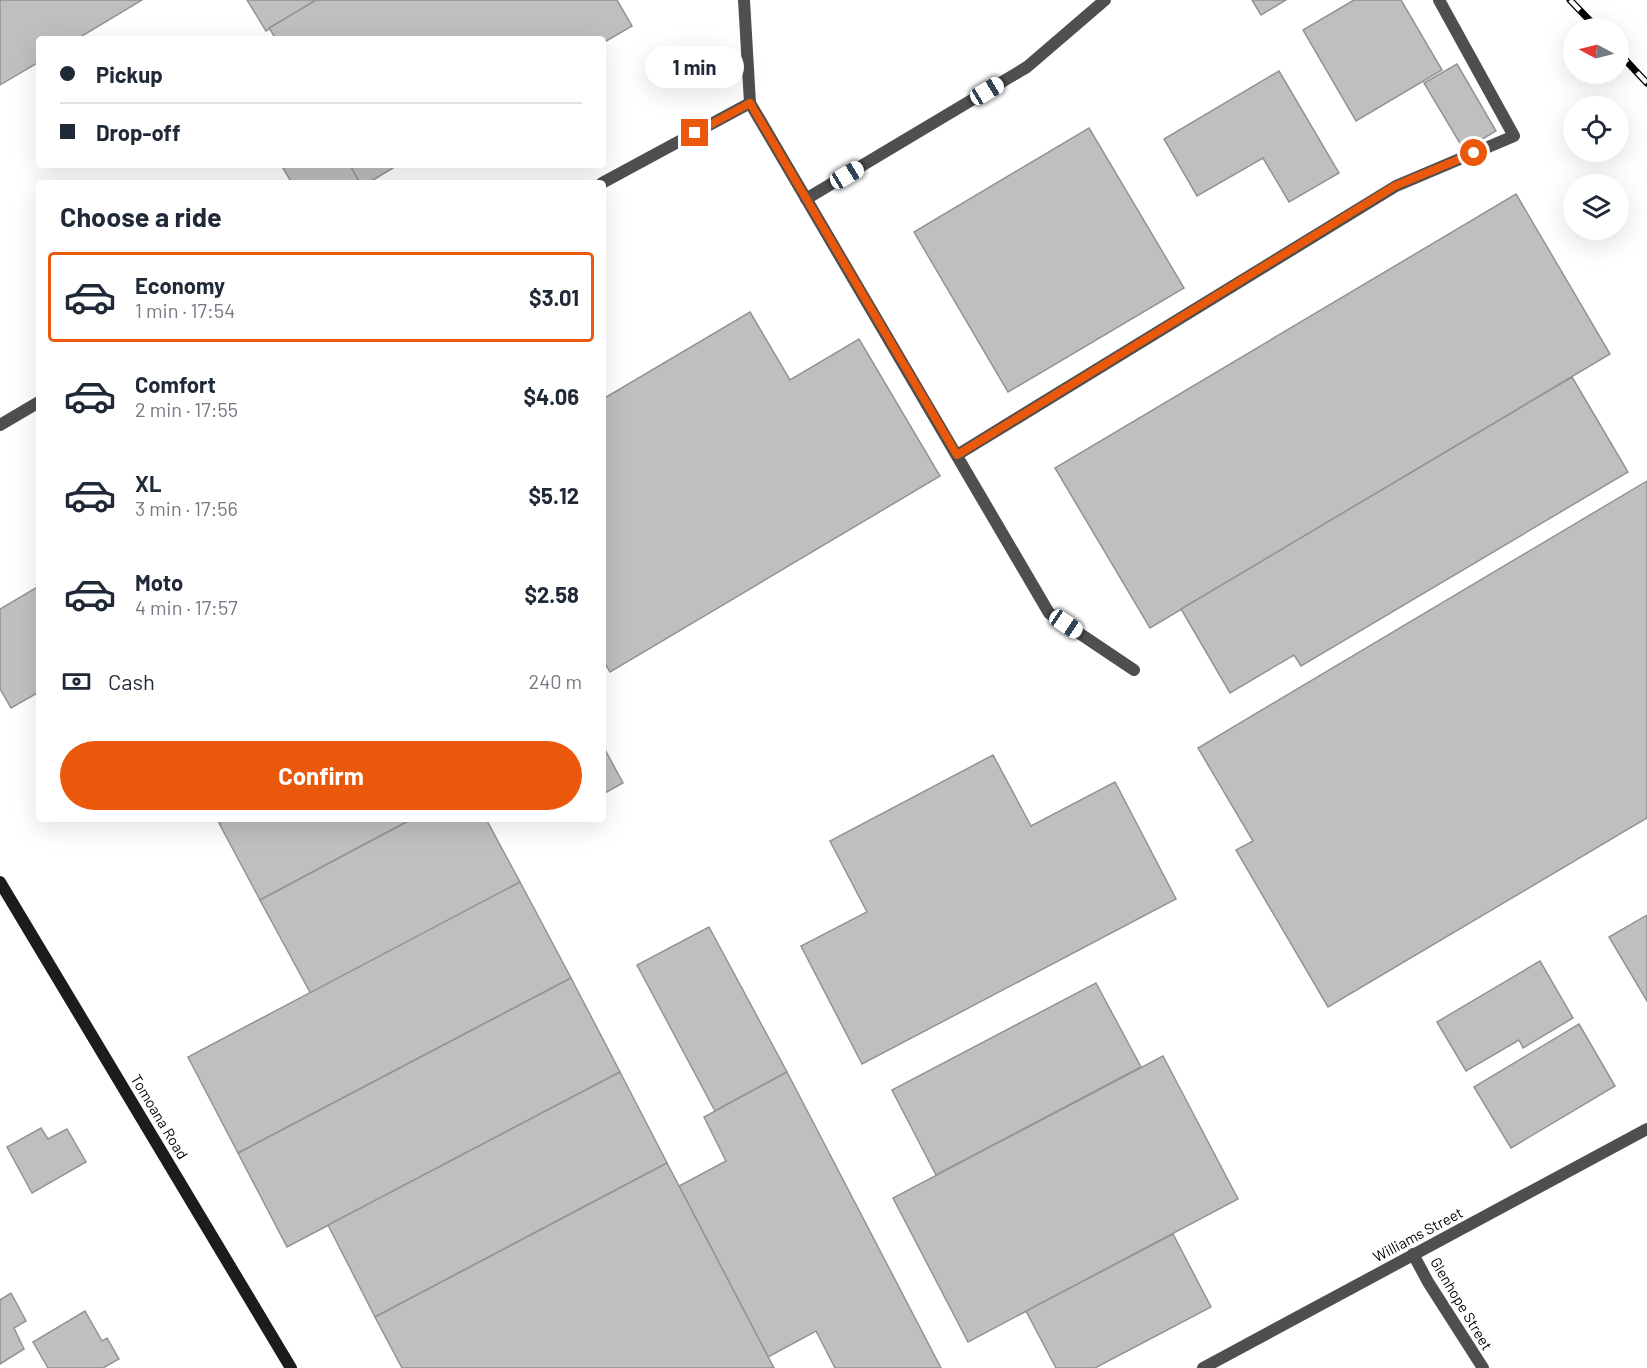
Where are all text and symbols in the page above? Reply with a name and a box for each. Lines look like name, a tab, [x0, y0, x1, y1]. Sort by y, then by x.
north arrow	[1563, 18, 1629, 84]
map controls	[1563, 18, 1629, 240]
callout: 1 min	[646, 46, 744, 88]
text: 1 min	[673, 55, 716, 79]
text: Pickup	[96, 61, 163, 87]
car	[967, 74, 1007, 108]
button: locate	[1563, 96, 1629, 162]
text: Drop-off	[96, 119, 180, 145]
route end	[681, 119, 708, 146]
route start	[1460, 139, 1487, 166]
car	[827, 158, 867, 192]
button: layers	[1563, 174, 1629, 240]
text: Choose a ride	[60, 200, 222, 232]
icon: car	[63, 270, 117, 324]
text: Economy	[135, 272, 225, 298]
text: $3.01	[529, 284, 579, 310]
text: 1 min · 17:54	[135, 298, 235, 322]
icon: car	[63, 369, 117, 423]
text: Comfort	[135, 371, 216, 397]
text: $4.06	[523, 383, 579, 409]
text: 2 min · 17:55	[135, 397, 238, 421]
icon: car	[63, 468, 117, 522]
text: XL	[135, 470, 161, 496]
text: $5.12	[529, 482, 579, 508]
text: 3 min · 17:56	[135, 496, 238, 520]
icon: car	[63, 567, 117, 621]
text: Moto	[135, 569, 183, 595]
text: $2.58	[524, 581, 579, 607]
text: 4 min · 17:57	[135, 595, 238, 619]
car	[1046, 606, 1086, 642]
icon: cash	[60, 665, 93, 698]
text: Cash	[108, 668, 155, 694]
text: 240 m	[528, 669, 582, 693]
button: Confirm	[60, 741, 582, 810]
street label: Tomoana Road	[127, 1071, 192, 1162]
street label: Williams Street	[1370, 1203, 1465, 1265]
street label: Glenhope Street	[1427, 1254, 1497, 1353]

